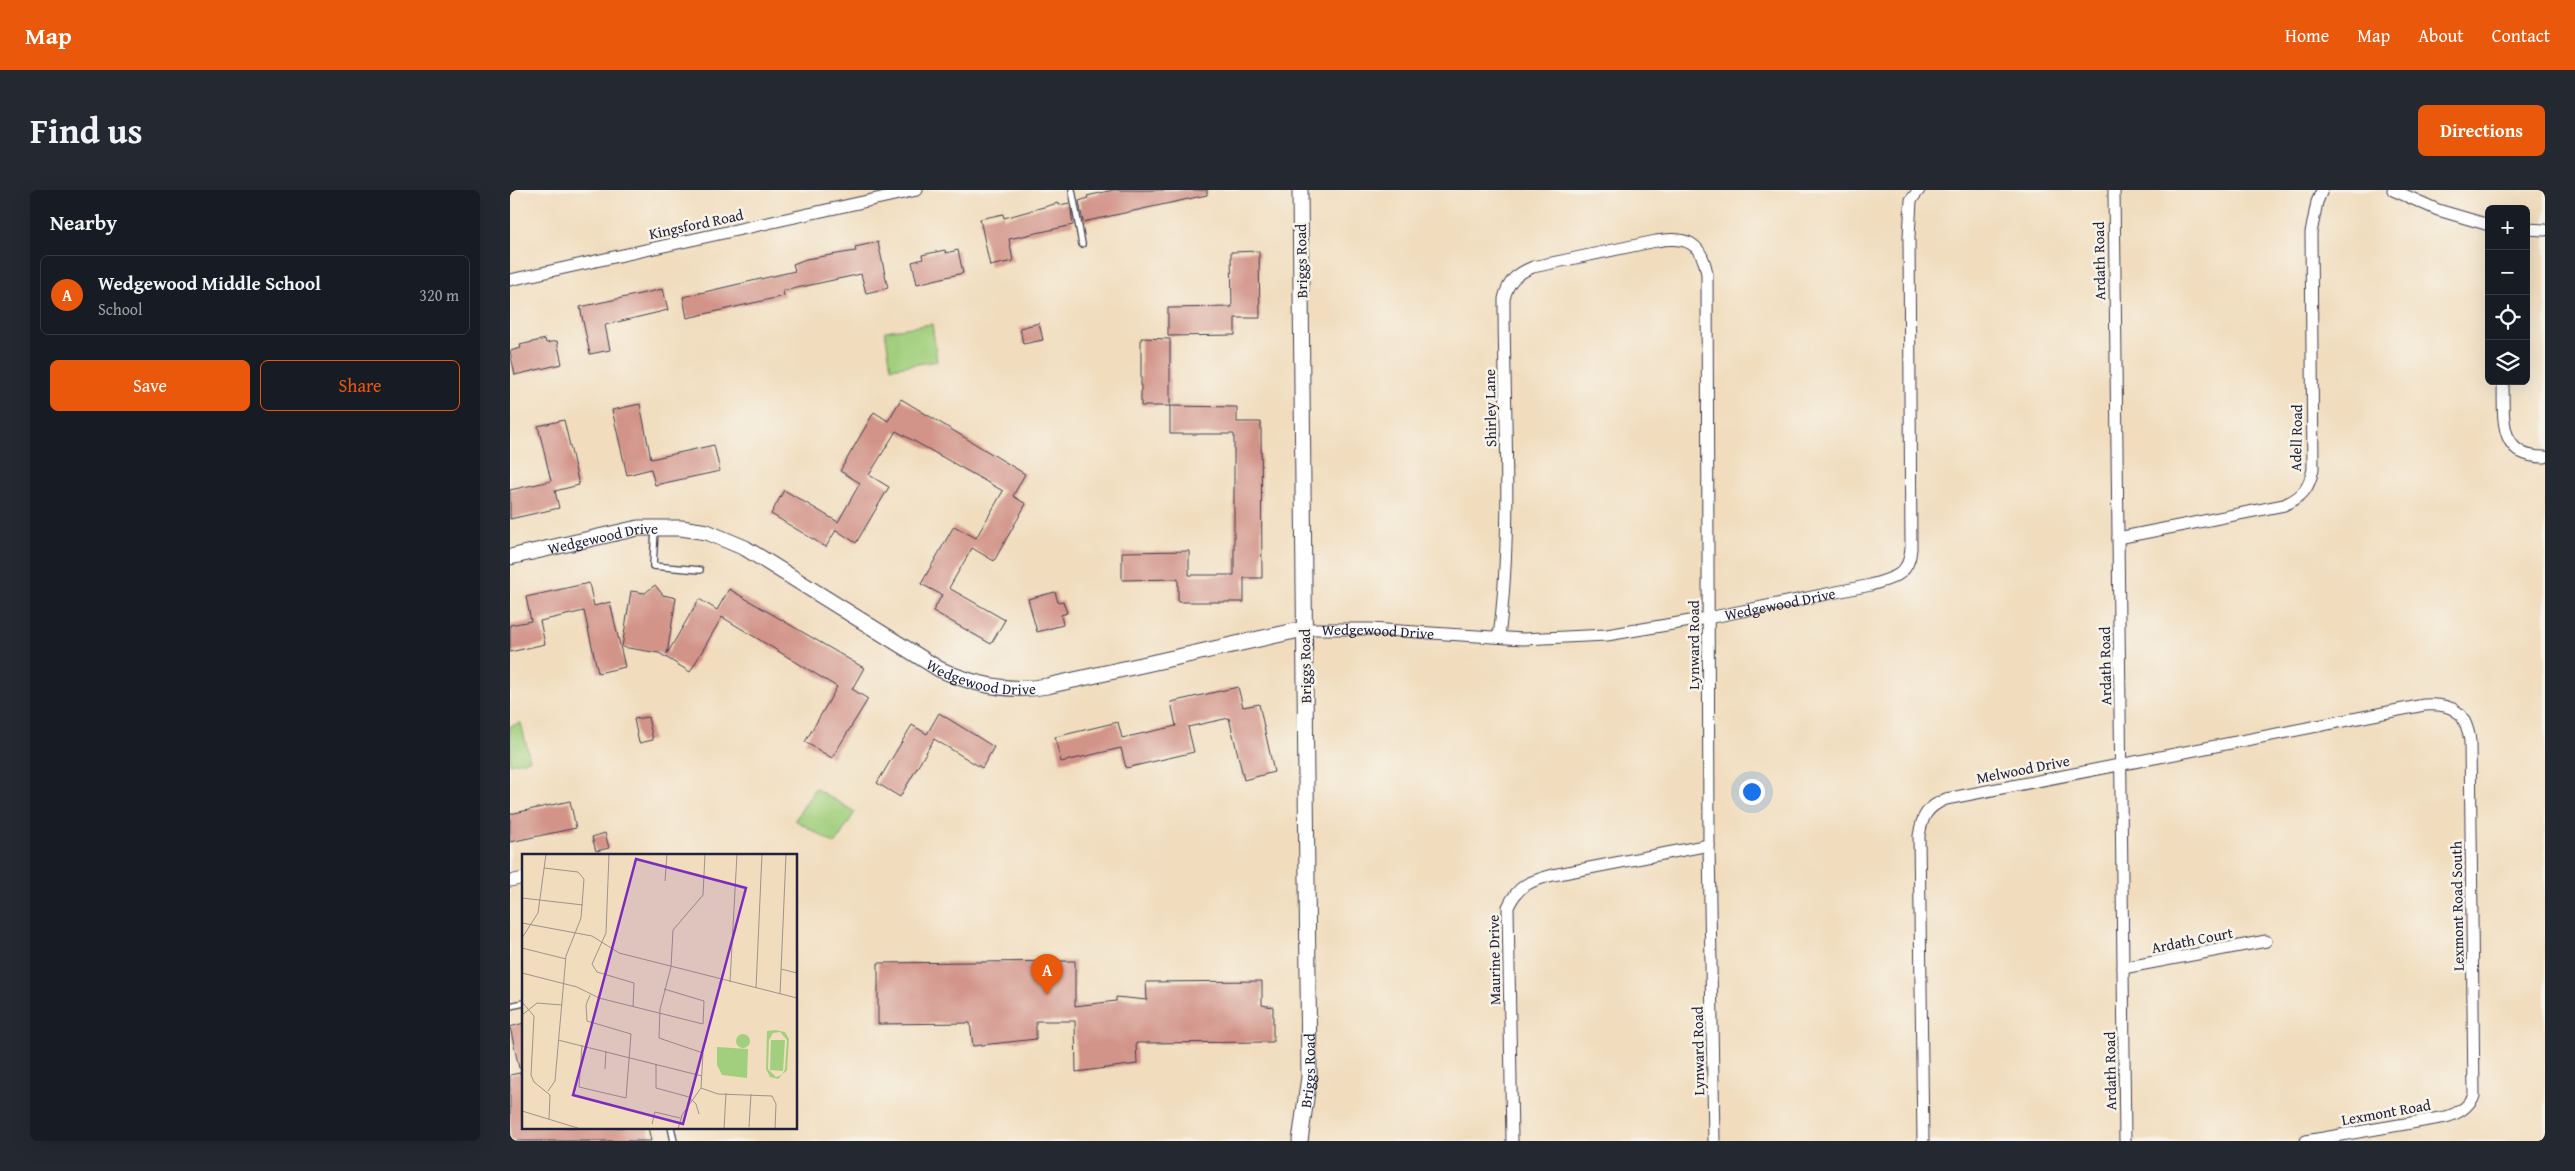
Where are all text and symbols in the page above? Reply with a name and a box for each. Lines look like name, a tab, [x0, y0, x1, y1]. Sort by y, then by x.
text: Map	[25, 18, 72, 53]
text: Home	[2285, 22, 2329, 49]
text: Map	[2357, 22, 2390, 49]
text: About	[2418, 22, 2464, 49]
text: Contact	[2492, 22, 2550, 49]
text: Find us	[30, 105, 143, 156]
button: Directions	[2418, 105, 2545, 156]
street label: Kingsford Road	[647, 204, 745, 244]
map controls	[2485, 205, 2530, 385]
button: +	[2485, 205, 2530, 250]
text: Nearby	[50, 207, 117, 238]
street label: Ardath Road	[2088, 222, 2110, 300]
street label: Briggs Road	[1290, 224, 1312, 298]
button: −	[2485, 250, 2530, 295]
text: Wedgewood Middle School	[98, 269, 321, 297]
text: A	[62, 283, 72, 307]
text: 320 m	[419, 283, 459, 307]
button: locate	[2485, 295, 2530, 340]
text: School	[98, 297, 142, 321]
button: layers	[2485, 340, 2530, 385]
button: Save	[50, 360, 250, 411]
button: Share	[260, 360, 460, 411]
street label: Shirley Lane	[1479, 369, 1501, 447]
street label: Adell Road	[2285, 404, 2307, 472]
street label: Wedgewood Drive	[545, 517, 658, 559]
street label: Wedgewood Drive	[1722, 582, 1837, 625]
street label: Lynward Road	[1683, 600, 1704, 690]
street label: Wedgewood Drive	[1322, 619, 1435, 644]
street label: Ardath Road	[2094, 627, 2116, 705]
street label: Briggs Road	[1294, 629, 1316, 703]
street label: Wedgewood Drive	[923, 653, 1037, 699]
street label: Melwood Drive	[1975, 750, 2071, 788]
your location	[1739, 779, 1765, 805]
street label: Lexmont Road South	[2445, 840, 2469, 971]
inset map	[522, 854, 798, 1128]
street label: Maurine Drive	[1483, 915, 1505, 1005]
street label: Ardath Court	[2149, 922, 2235, 958]
pin: A	[1031, 954, 1063, 995]
street label: Lynward Road	[1687, 1006, 1709, 1096]
street label: Ardath Road	[2099, 1032, 2121, 1110]
street label: Briggs Road	[1294, 1033, 1320, 1109]
street label: Lexmont Road	[2340, 1094, 2432, 1130]

